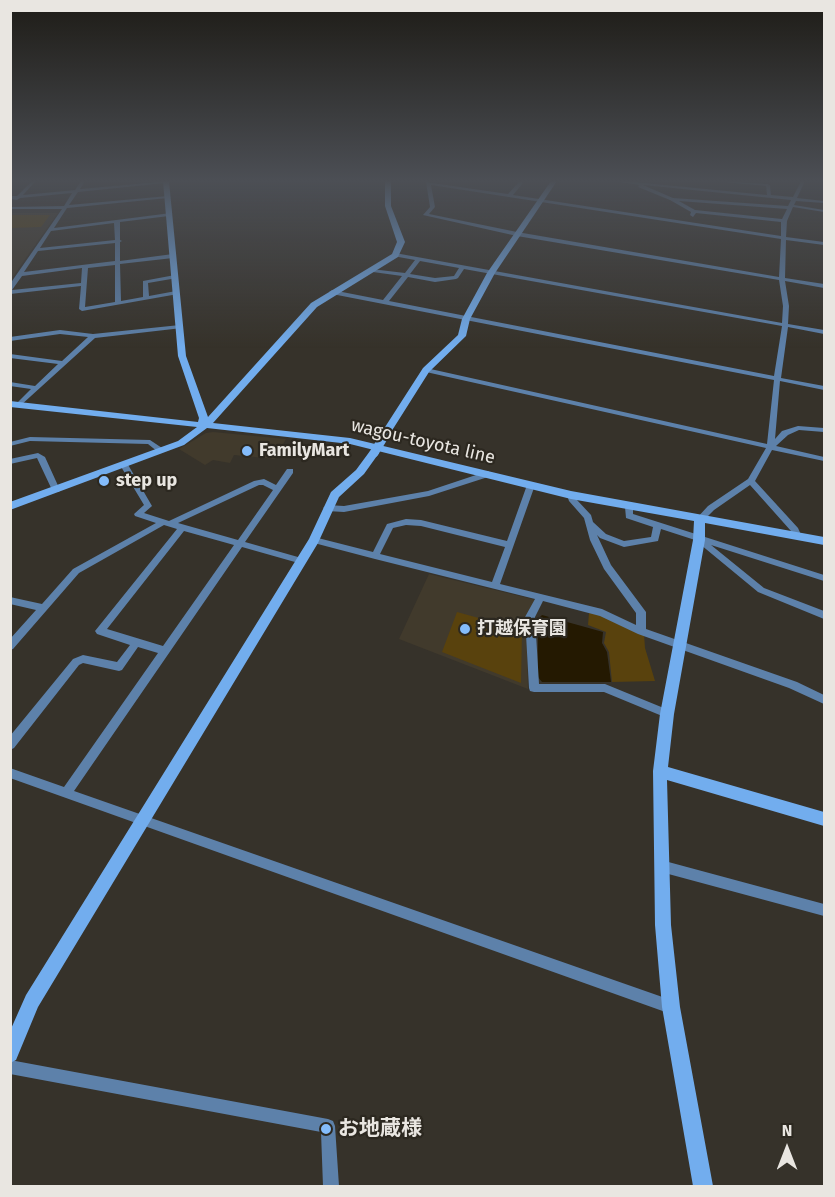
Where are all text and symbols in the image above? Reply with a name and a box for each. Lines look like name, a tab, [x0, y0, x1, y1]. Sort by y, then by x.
street label: wagou-toyota line	[349, 415, 497, 469]
place label: FamilyMart	[259, 440, 350, 462]
marker: FamilyMart	[240, 444, 254, 458]
place label: step up	[116, 470, 177, 492]
marker: step up	[97, 474, 111, 488]
place label: 打越保育園	[477, 618, 567, 640]
marker: 打越保育園	[458, 622, 472, 636]
place label: お地蔵様	[338, 1116, 422, 1142]
north arrow	[757, 1119, 817, 1179]
text: N	[782, 1121, 792, 1140]
marker: お地蔵様	[319, 1122, 333, 1136]

